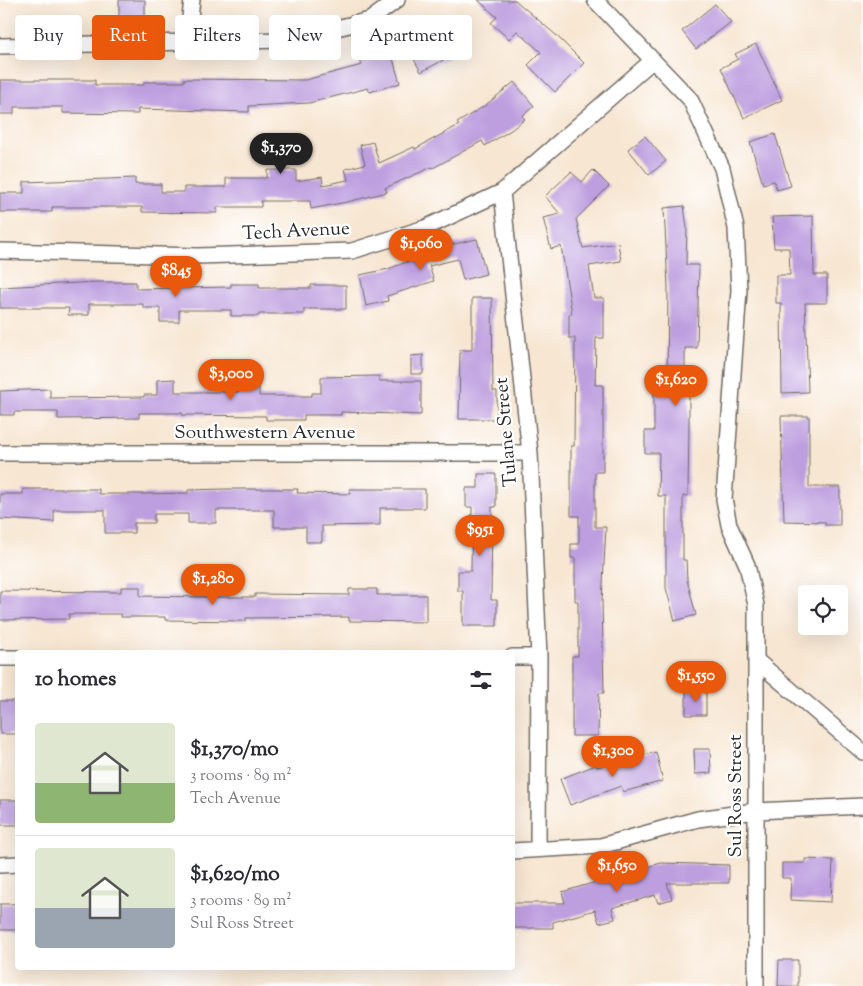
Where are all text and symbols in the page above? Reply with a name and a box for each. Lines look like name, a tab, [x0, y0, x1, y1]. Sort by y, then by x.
chip: Buy	[15, 15, 82, 60]
chip: Rent	[92, 15, 165, 60]
chip: Filters	[175, 15, 259, 60]
chip: New	[269, 15, 341, 60]
chip: Apartment	[351, 15, 472, 60]
pin: $1,370	[240, 132, 322, 175]
text: $1,370	[261, 137, 301, 160]
street label: Tech Avenue	[242, 216, 351, 248]
pin: $1,060	[380, 228, 462, 271]
text: $1,060	[400, 233, 442, 256]
pin: $845	[146, 256, 206, 298]
text: $845	[161, 260, 191, 283]
pin: $3,000	[190, 358, 272, 401]
text: $3,000	[209, 363, 253, 386]
pin: $1,620	[635, 364, 717, 407]
text: $1,620	[655, 369, 697, 392]
street label: Tulane Street	[489, 376, 525, 488]
street label: Southwestern Avenue	[174, 420, 356, 447]
pin: $951	[450, 514, 510, 557]
text: $951	[466, 519, 494, 542]
pin: $1,280	[172, 564, 254, 606]
text: $1,280	[192, 568, 234, 591]
map controls	[798, 585, 848, 635]
button: locate	[798, 585, 848, 635]
pin: $1,550	[655, 660, 737, 703]
text: 10 homes	[35, 665, 116, 695]
text: $1,550	[677, 665, 715, 688]
icon: filters	[467, 666, 495, 694]
street label: Sul Ross Street	[723, 734, 750, 858]
text: $1,370/mo	[190, 735, 279, 765]
pin: $1,300	[572, 736, 654, 778]
text: $1,300	[592, 740, 634, 763]
icon: home	[75, 743, 135, 803]
text: 3 rooms · 89 m²	[190, 765, 292, 788]
text: Tech Avenue	[190, 788, 281, 811]
pin: $1,650	[576, 850, 658, 893]
text: $1,650	[597, 855, 637, 878]
text: $1,620/mo	[190, 860, 280, 890]
icon: home	[75, 868, 135, 928]
text: 3 rooms · 89 m²	[190, 890, 292, 913]
text: Sul Ross Street	[190, 913, 294, 936]

